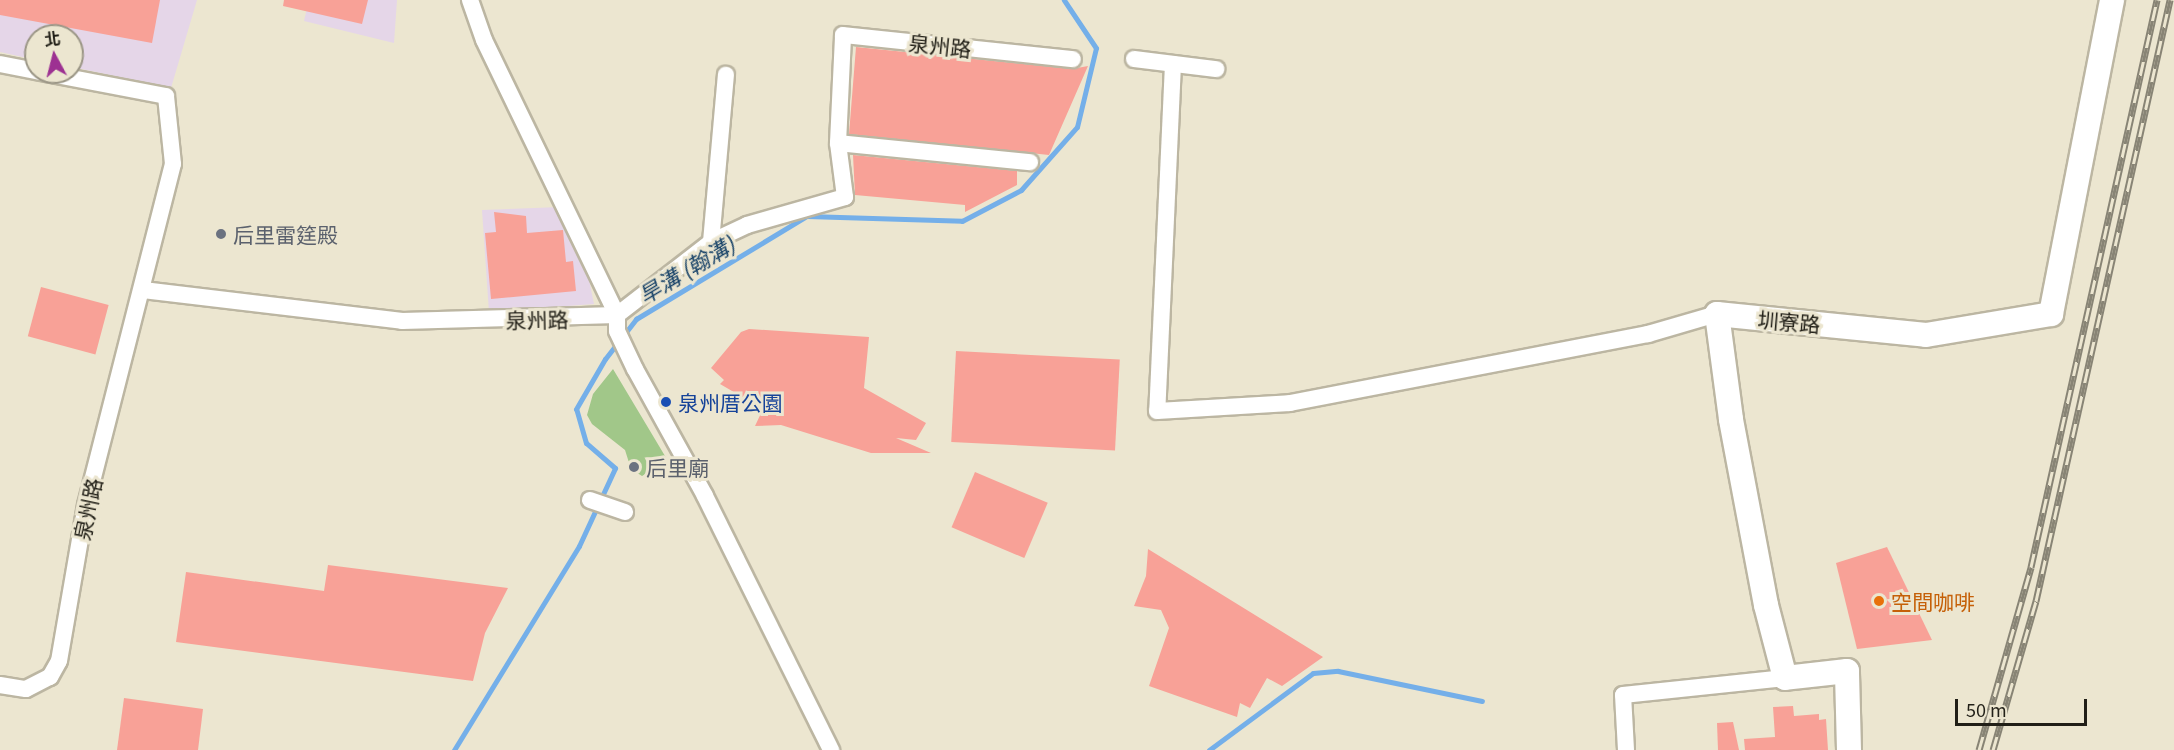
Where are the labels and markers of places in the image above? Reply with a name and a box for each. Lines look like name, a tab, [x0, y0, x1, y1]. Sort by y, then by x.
place label: 后里雷筳殿	[233, 221, 338, 247]
marker: 后里雷筳殿	[214, 227, 228, 241]
place label: 泉州厝公園	[678, 389, 783, 415]
marker: 泉州厝公園	[659, 395, 673, 409]
place label: 后里廟	[646, 454, 709, 480]
marker: 后里廟	[627, 460, 641, 474]
place label: 空間咖啡	[1891, 588, 1975, 614]
marker: 空間咖啡	[1872, 594, 1886, 608]

